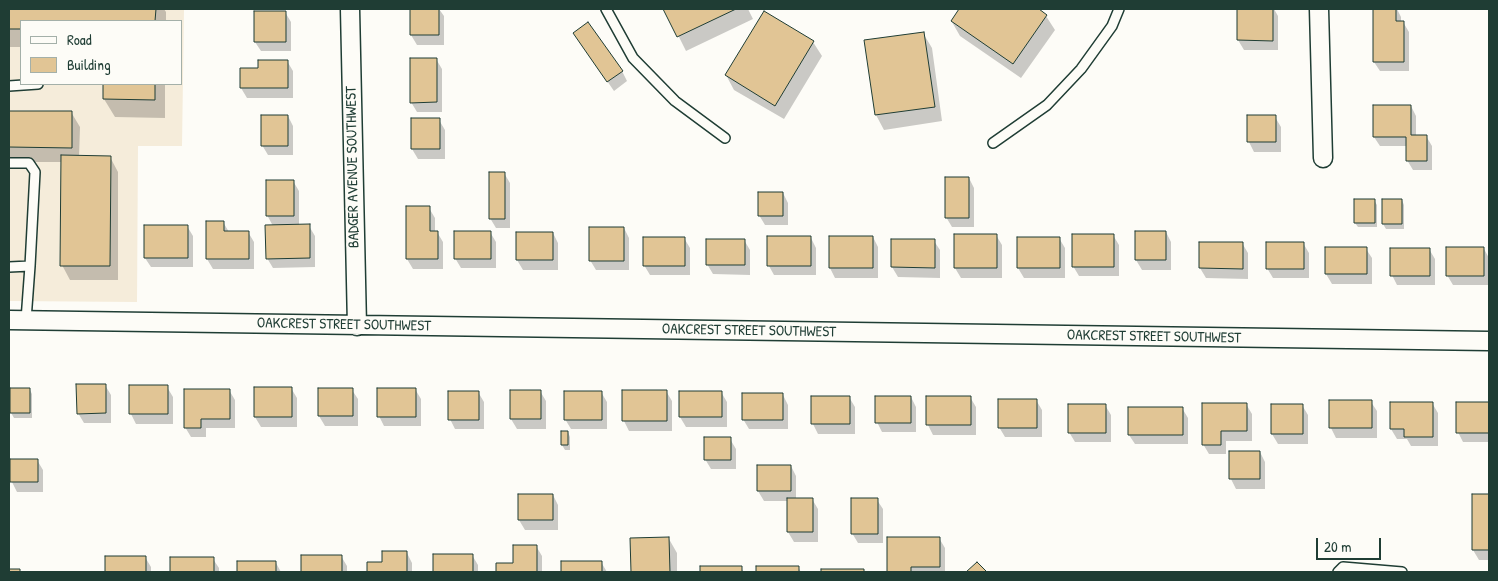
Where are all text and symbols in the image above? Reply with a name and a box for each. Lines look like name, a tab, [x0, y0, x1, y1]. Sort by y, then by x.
legend	[20, 20, 182, 85]
text: Road	[67, 29, 92, 50]
text: Building	[67, 54, 111, 75]
street label: BADGER AVENUE SOUTHWEST	[343, 86, 363, 248]
street label: OAKCREST STREET SOUTHWEST	[257, 314, 431, 336]
street label: OAKCREST STREET SOUTHWEST	[662, 320, 836, 342]
street label: OAKCREST STREET SOUTHWEST	[1067, 326, 1241, 348]
scale bar	[1318, 528, 1383, 560]
text: 20 m	[1324, 536, 1351, 557]

